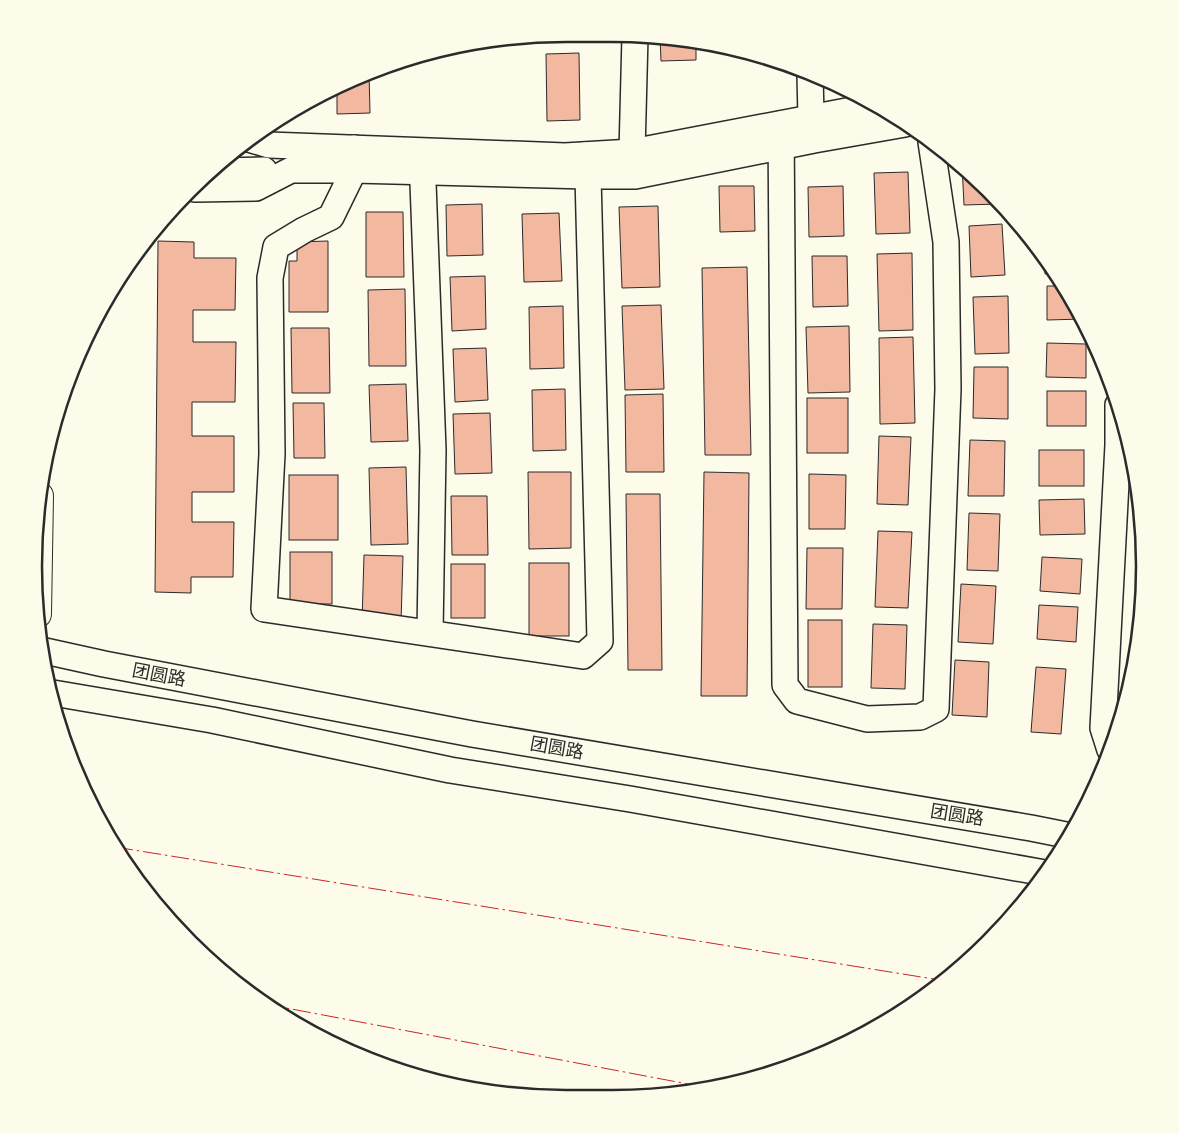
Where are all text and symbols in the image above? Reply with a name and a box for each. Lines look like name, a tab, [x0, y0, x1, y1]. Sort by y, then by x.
street label: 团圆路	[131, 659, 188, 690]
street label: 团圆路	[529, 732, 585, 763]
street label: 团圆路	[929, 800, 985, 829]

